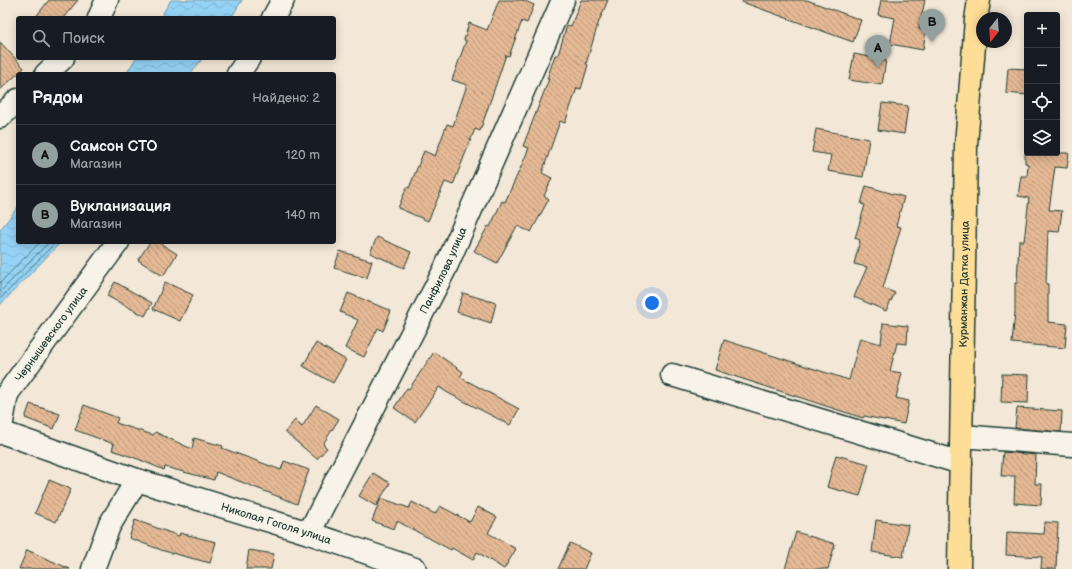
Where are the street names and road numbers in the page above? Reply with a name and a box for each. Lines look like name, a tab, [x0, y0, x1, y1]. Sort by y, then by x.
street label: Курманжан Датка улица	[957, 220, 972, 347]
street label: Панфилова улица	[417, 225, 470, 316]
street label: Чернышевского улица	[12, 284, 91, 384]
street label: Николая Гоголя улица	[219, 500, 333, 547]

